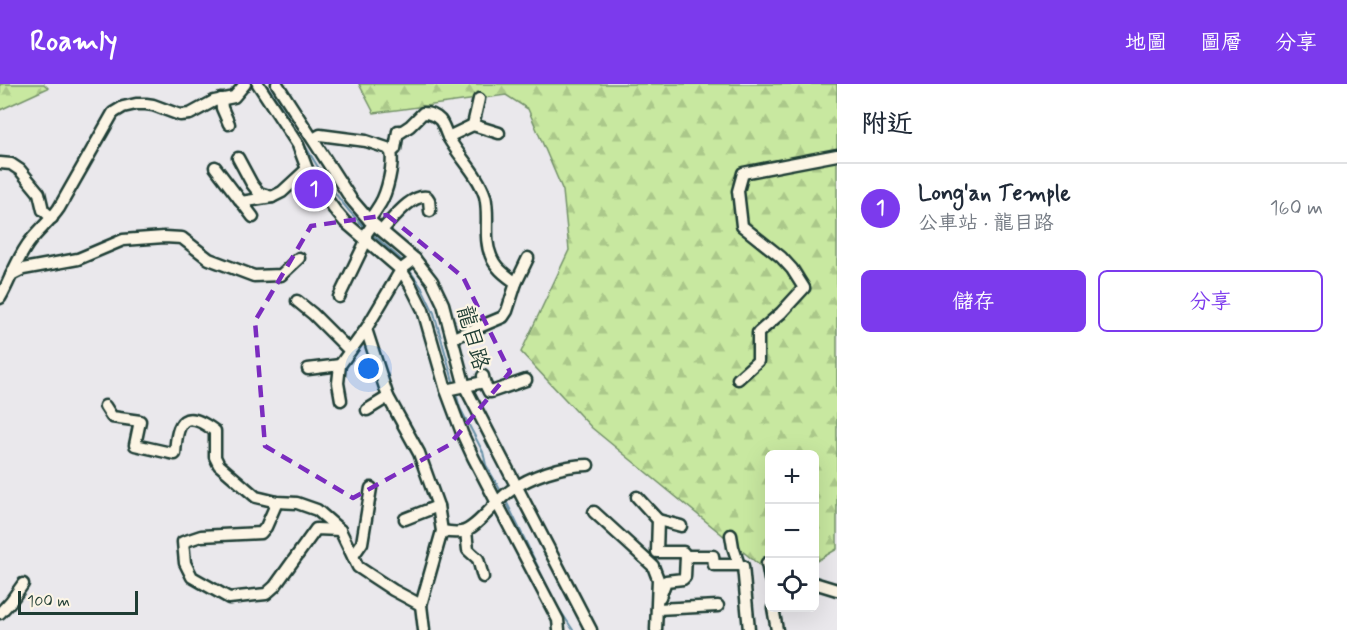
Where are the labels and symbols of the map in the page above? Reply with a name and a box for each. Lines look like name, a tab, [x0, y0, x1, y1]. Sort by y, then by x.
pin: 1	[294, 166, 334, 212]
street label: 龍目路	[449, 302, 495, 374]
your location	[354, 354, 383, 383]
scale bar	[18, 588, 138, 616]

